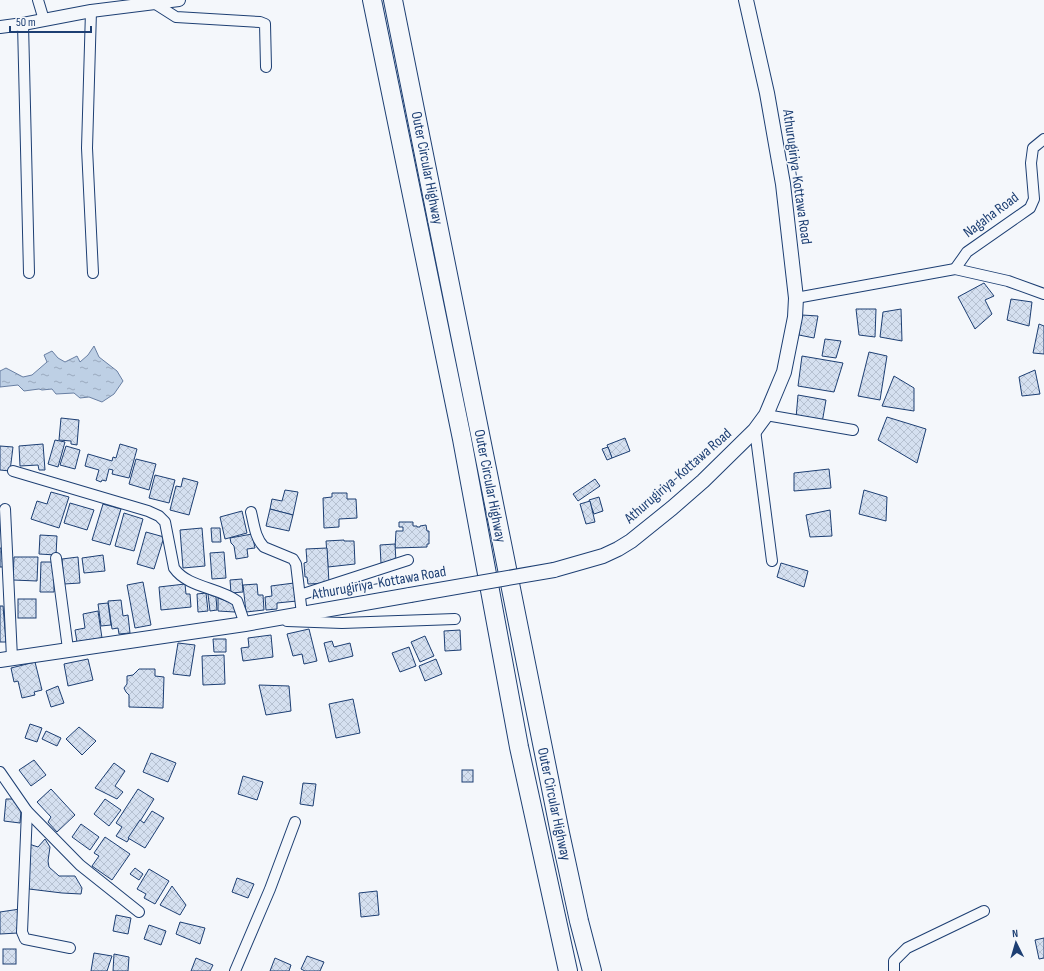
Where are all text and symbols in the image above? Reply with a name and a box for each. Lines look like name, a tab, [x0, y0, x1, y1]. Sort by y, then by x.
scale bar	[10, 8, 91, 34]
text: 50 m	[16, 15, 36, 30]
street label: Athurugiriya-Kottawa Road	[778, 107, 816, 246]
street label: Outer Circular Highway	[407, 110, 447, 226]
street label: Nagaha Road	[960, 188, 1022, 242]
street label: Athurugiriya-Kottawa Road	[620, 424, 736, 528]
street label: Outer Circular Highway	[470, 428, 510, 544]
street label: Athurugiriya-Kottawa Road	[309, 562, 448, 604]
street label: Outer Circular Highway	[533, 746, 575, 862]
north arrow	[996, 923, 1036, 963]
text: N	[1012, 927, 1019, 940]

